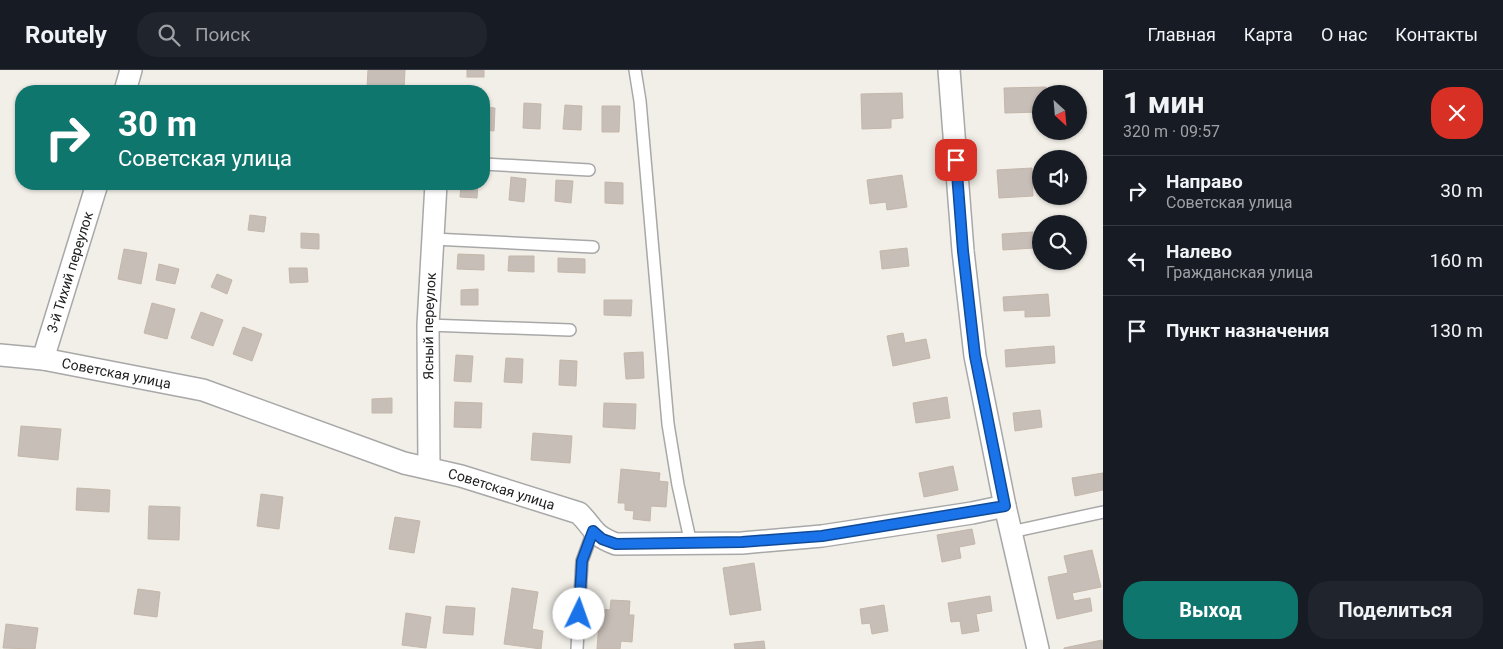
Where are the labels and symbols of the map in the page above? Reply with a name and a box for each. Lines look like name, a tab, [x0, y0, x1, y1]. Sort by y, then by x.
north arrow	[1032, 85, 1088, 140]
pin	[935, 139, 977, 181]
street label: 3-й Тихий переулок	[44, 209, 96, 335]
street label: Ясный переулок	[420, 271, 439, 380]
street label: Советская улица	[61, 355, 172, 392]
street label: Советская улица	[447, 465, 557, 513]
position arrow	[552, 587, 604, 639]

